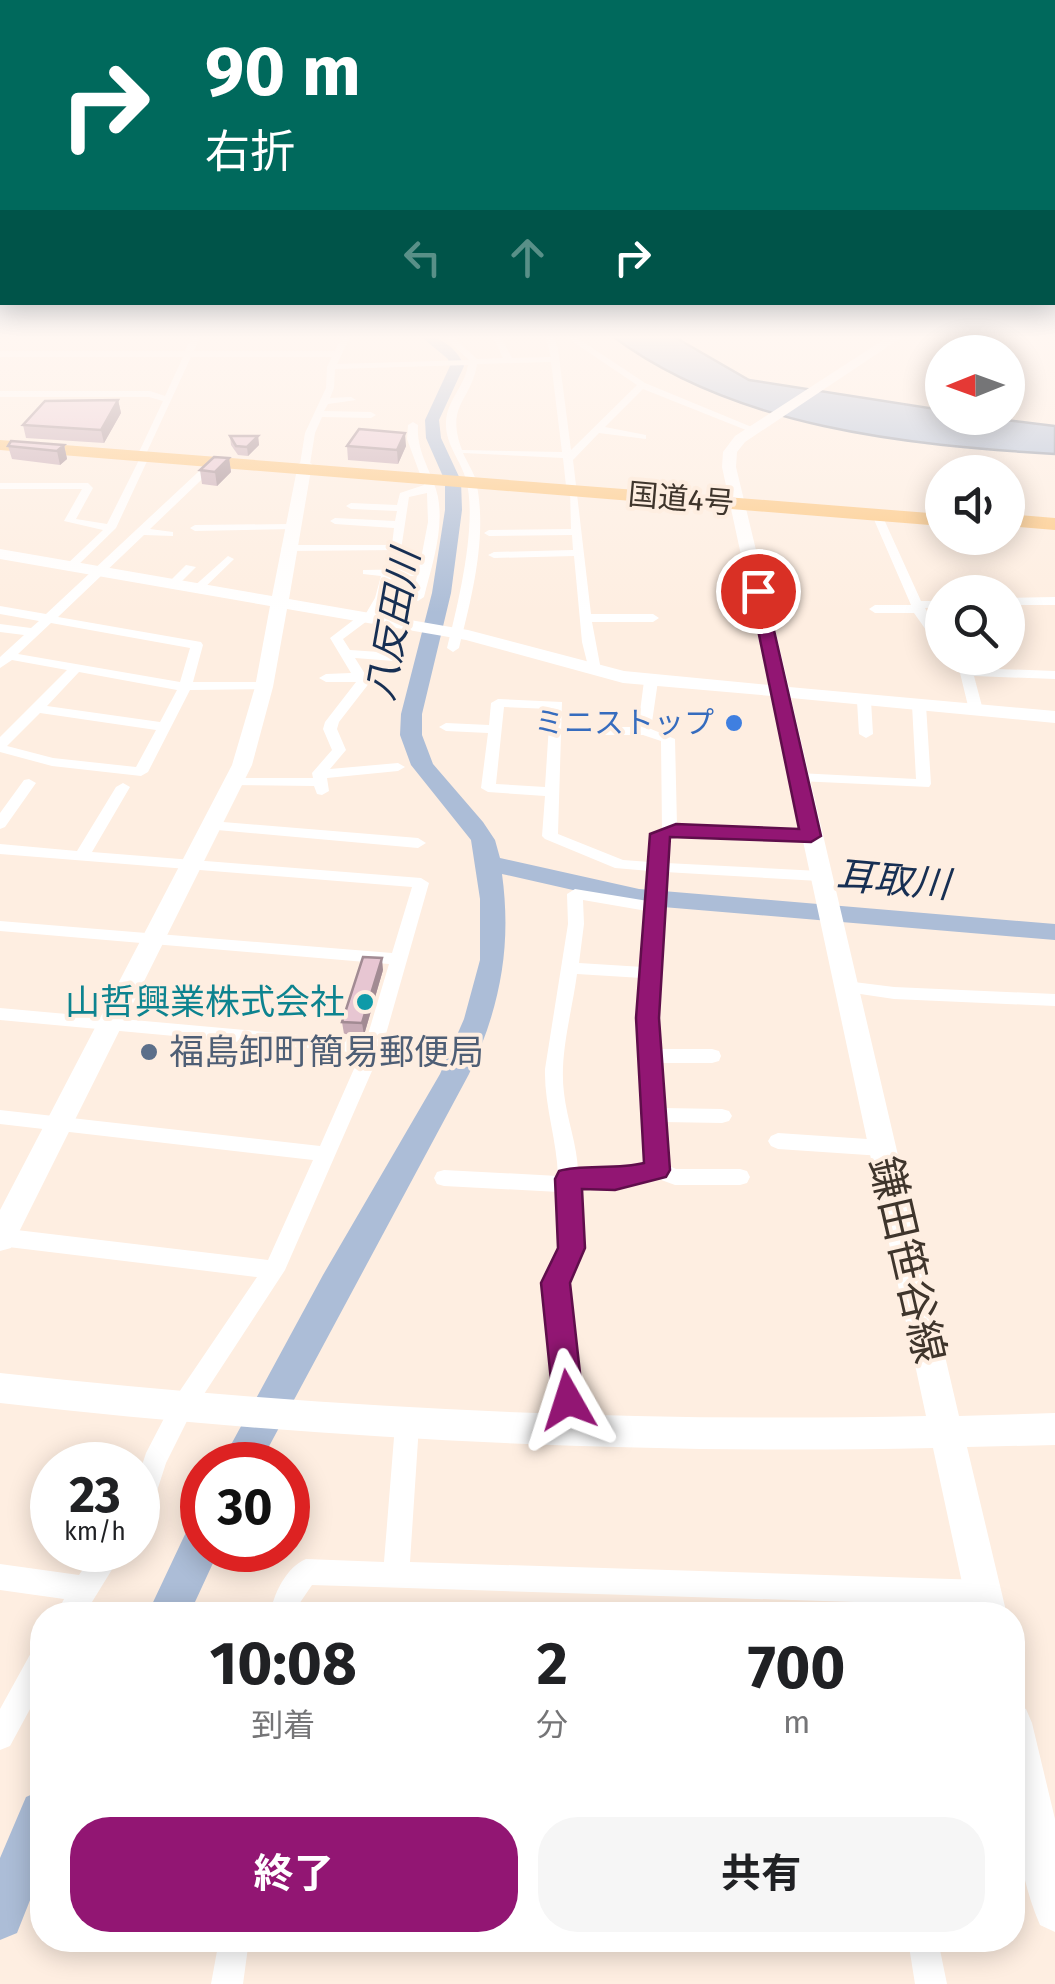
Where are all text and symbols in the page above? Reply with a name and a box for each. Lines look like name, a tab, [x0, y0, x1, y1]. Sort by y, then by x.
text: 90 m	[205, 30, 361, 114]
icon: right	[40, 40, 170, 170]
text: 右折	[205, 125, 295, 179]
icon: left	[395, 230, 450, 285]
icon: ahead	[500, 230, 555, 285]
icon: right	[605, 230, 660, 285]
north arrow	[925, 335, 1025, 435]
map controls	[925, 335, 1025, 675]
button: sound	[925, 455, 1025, 555]
street label: 国道4号	[627, 476, 735, 522]
water label: 八反田川	[357, 542, 430, 704]
pin	[716, 549, 801, 634]
icon: arrive	[731, 564, 786, 619]
button: search	[925, 575, 1025, 675]
place label: ミニストップ	[534, 705, 714, 741]
marker: ミニストップ	[723, 712, 745, 734]
water label: 耳取川	[834, 852, 956, 908]
place label: 山哲興業株式会社	[65, 981, 345, 1023]
marker: 山哲興業株式会社	[354, 991, 376, 1013]
place label: 福島卸町簡易郵便局	[169, 1031, 484, 1073]
marker: 福島卸町簡易郵便局	[138, 1041, 160, 1063]
street label: 鎌田笹谷線	[859, 1152, 955, 1368]
position arrow	[516, 1348, 620, 1452]
speed limit sign: 30	[180, 1442, 310, 1572]
text: 23	[69, 1465, 121, 1525]
text: km/h	[64, 1517, 126, 1547]
text: 10:08	[210, 1628, 357, 1700]
text: 2	[537, 1628, 568, 1700]
text: 700	[748, 1632, 845, 1704]
text: m	[783, 1703, 810, 1741]
text: 到着	[251, 1706, 315, 1744]
text: 分	[536, 1706, 568, 1744]
button: 終了	[70, 1817, 518, 1932]
button: 共有	[538, 1817, 985, 1932]

